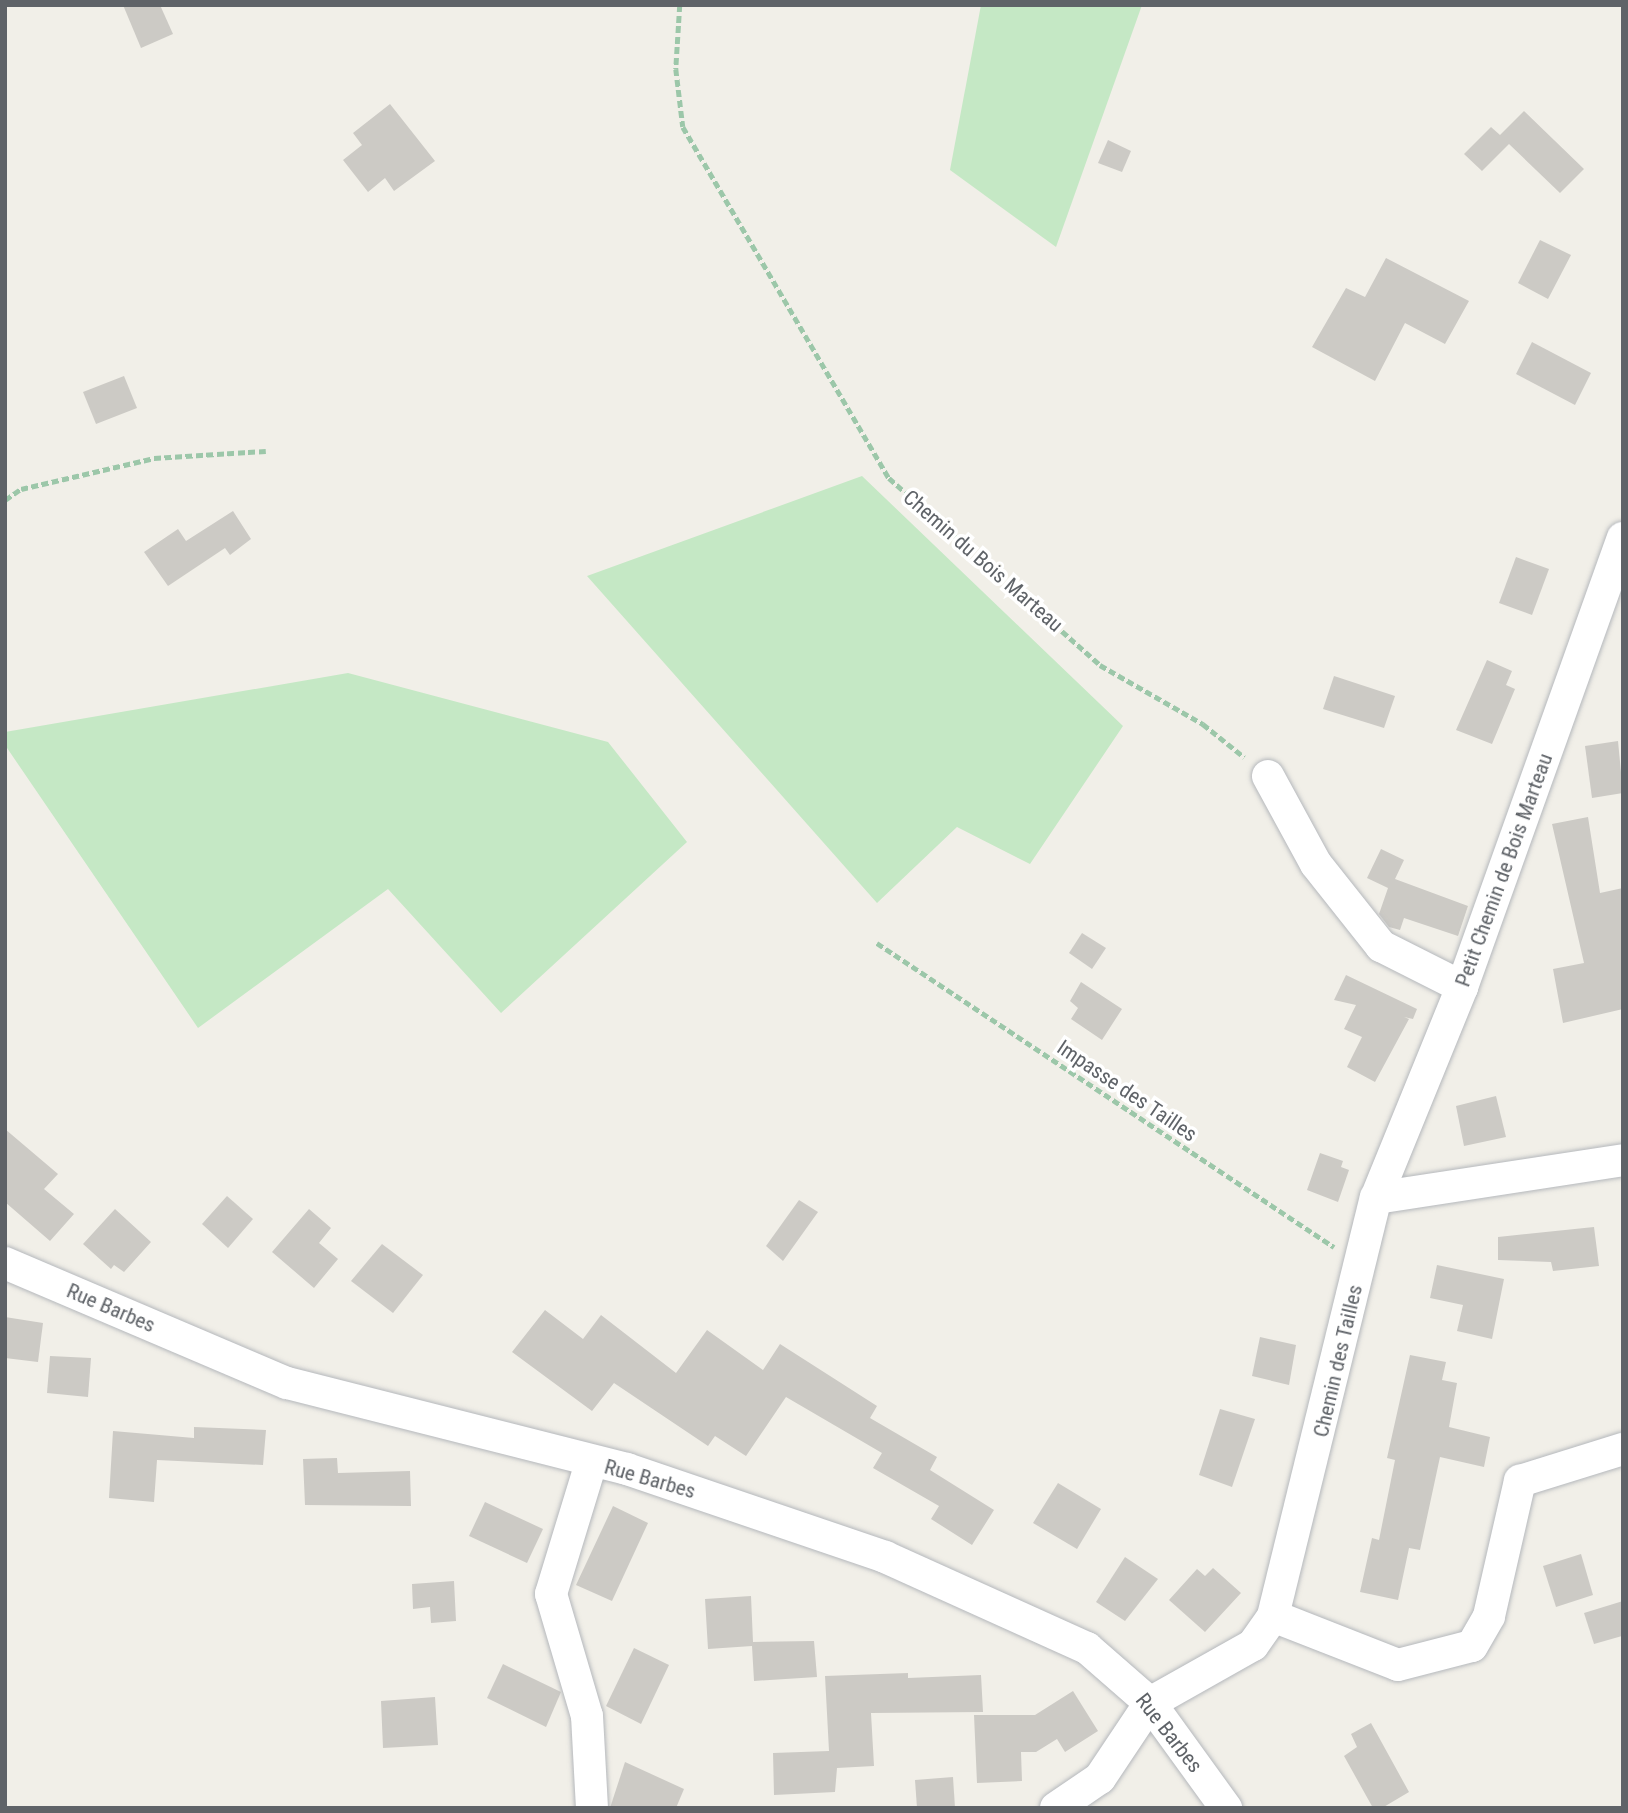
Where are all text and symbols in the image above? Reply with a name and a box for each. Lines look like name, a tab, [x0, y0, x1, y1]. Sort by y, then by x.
street label: Chemin du Bois Marteau	[898, 485, 1068, 637]
street label: Petit Chemin de Bois Marteau	[1450, 750, 1558, 990]
street label: Impasse des Tailles	[1052, 1035, 1202, 1147]
street label: Rue Barbes	[63, 1278, 159, 1338]
street label: Chemin des Tailles	[1308, 1282, 1368, 1440]
street label: Rue Barbes	[602, 1454, 698, 1504]
street label: Rue Barbes	[1130, 1688, 1208, 1778]

